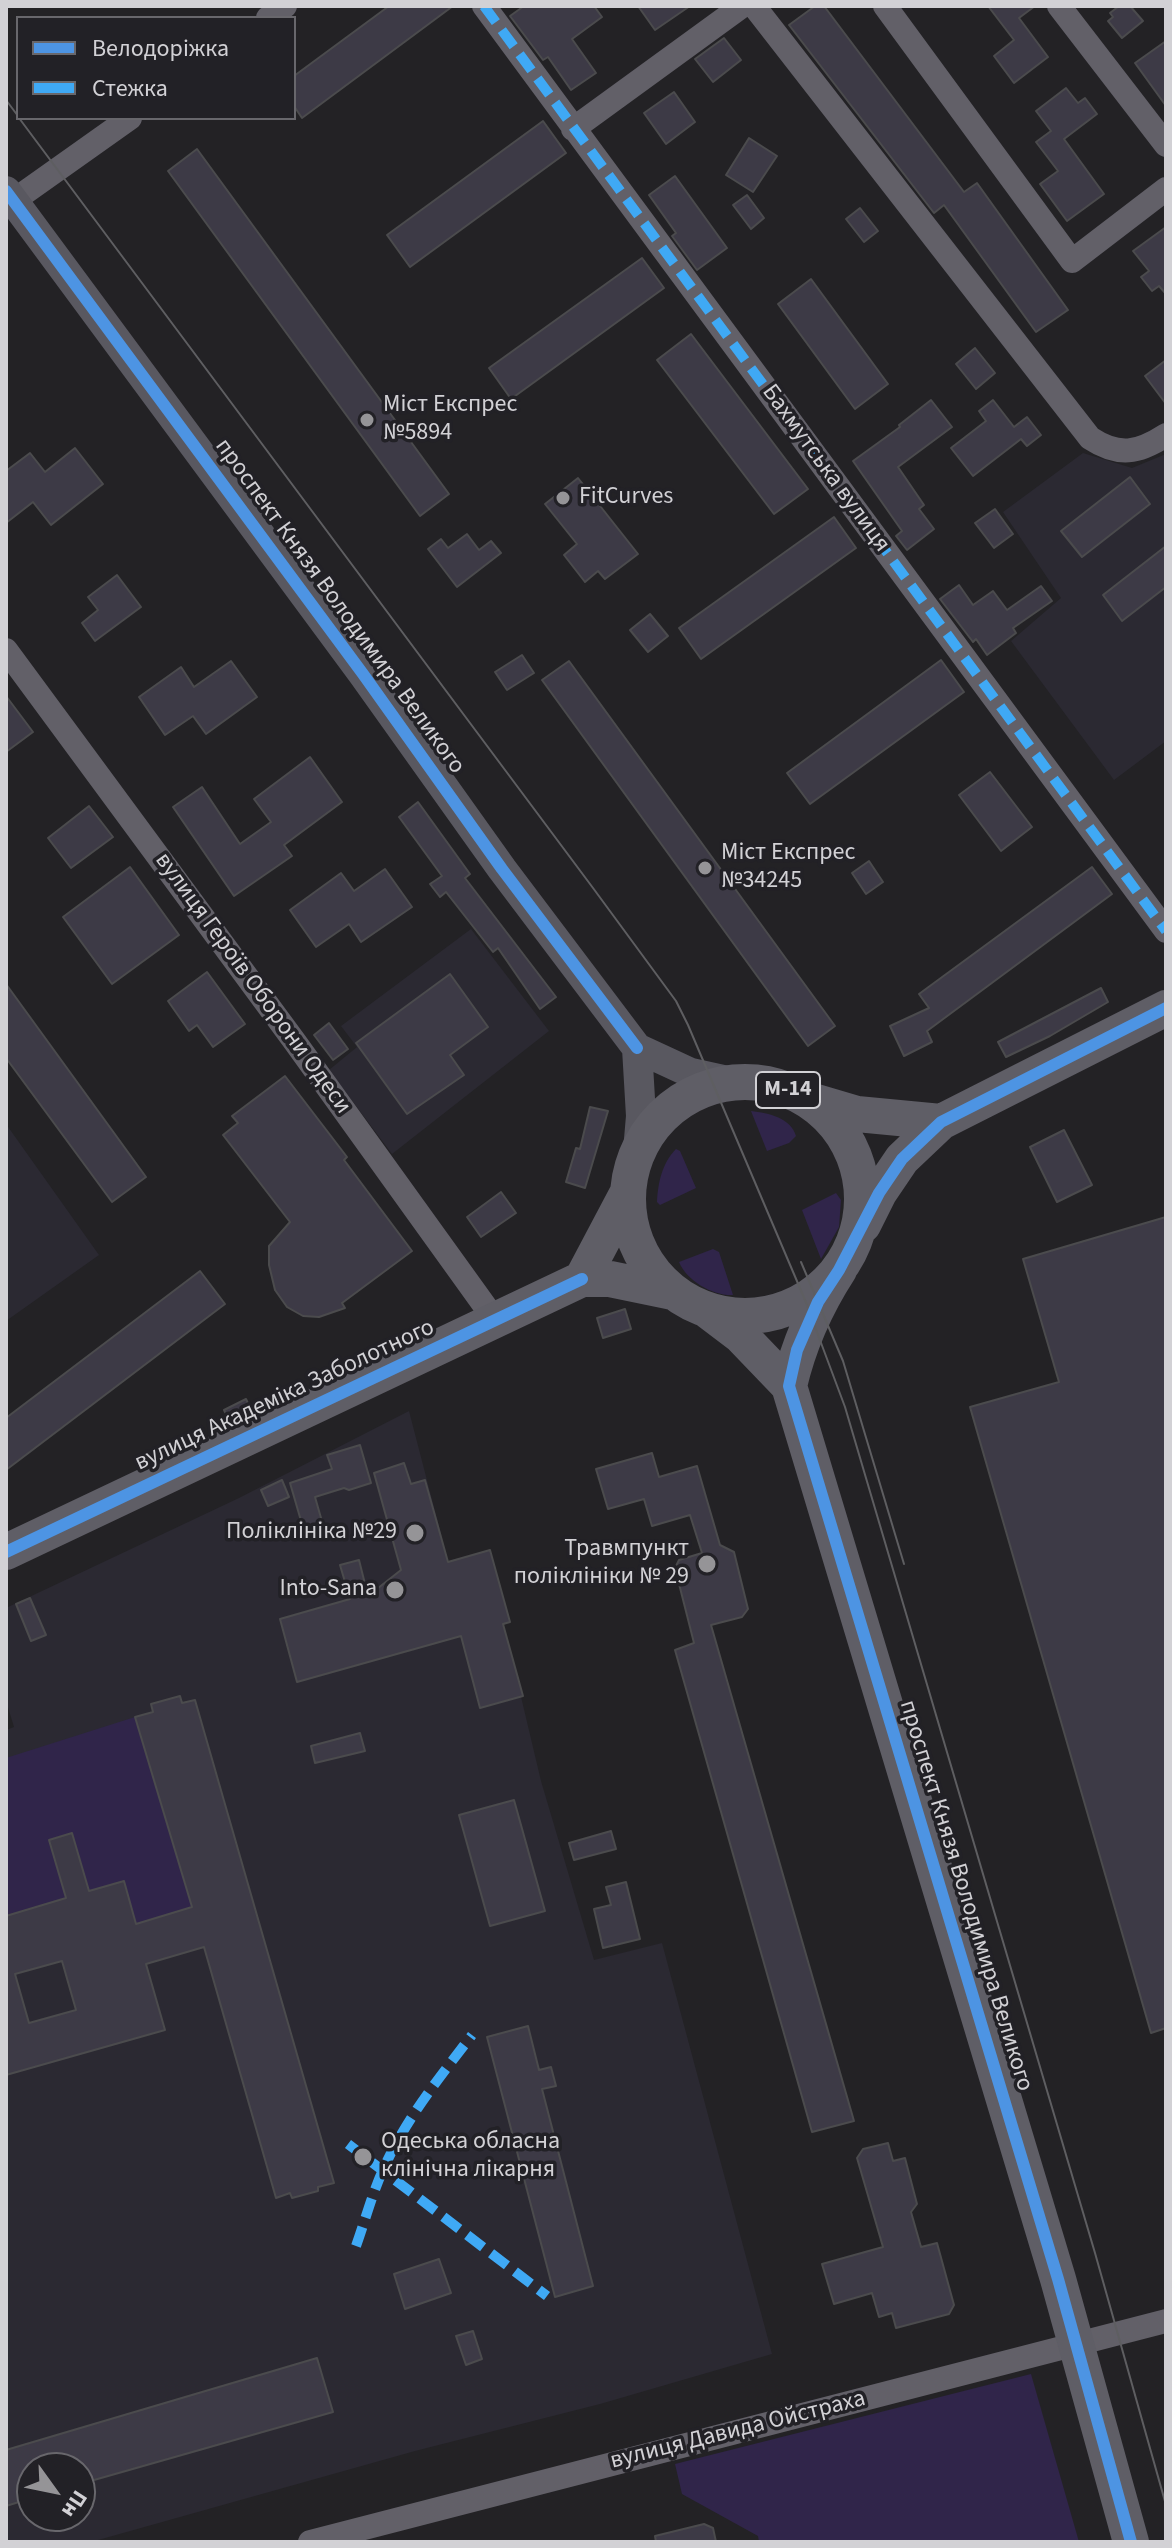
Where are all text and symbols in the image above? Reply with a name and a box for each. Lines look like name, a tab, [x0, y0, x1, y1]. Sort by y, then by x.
legend	[16, 16, 296, 120]
text: Велодоріжка	[92, 31, 229, 66]
text: Стежка	[92, 71, 168, 106]
street label: Бахмутська вулиця	[754, 380, 896, 558]
place label: Міст Експрес №5894	[383, 392, 517, 448]
marker: Міст Експрес №5894	[358, 411, 376, 429]
street label: проспект Князя Володимира Великого	[208, 434, 470, 780]
place label: FitCurves	[579, 484, 673, 512]
marker: FitCurves	[554, 489, 572, 507]
place label: Міст Експрес №34245	[721, 840, 855, 896]
street label: вулиця Героїв Оборони Одеси	[148, 848, 356, 1120]
marker: Міст Експрес №34245	[696, 859, 714, 877]
road number: М-14	[756, 1072, 820, 1108]
street label: вулиця Академіка Заболотного	[131, 1314, 439, 1478]
place label: Поліклініка №29	[226, 1519, 397, 1547]
marker: Поліклініка №29	[404, 1522, 426, 1544]
place label: Травмпункт поліклініки № 29	[514, 1536, 689, 1592]
marker: Травмпункт поліклініки № 29	[696, 1553, 718, 1575]
place label: Into-Sana	[279, 1576, 377, 1604]
marker: Into-Sana	[384, 1579, 406, 1601]
street label: проспект Князя Володимира Великого	[892, 1697, 1038, 2095]
place label: Одеська обласна клінічна лікарня	[381, 2129, 560, 2185]
marker: Одеська обласна клінічна лікарня	[352, 2146, 374, 2168]
street label: вулиця Давида Ойстраха	[607, 2385, 869, 2477]
north arrow	[16, 2452, 96, 2532]
text: Пн	[54, 2484, 95, 2524]

